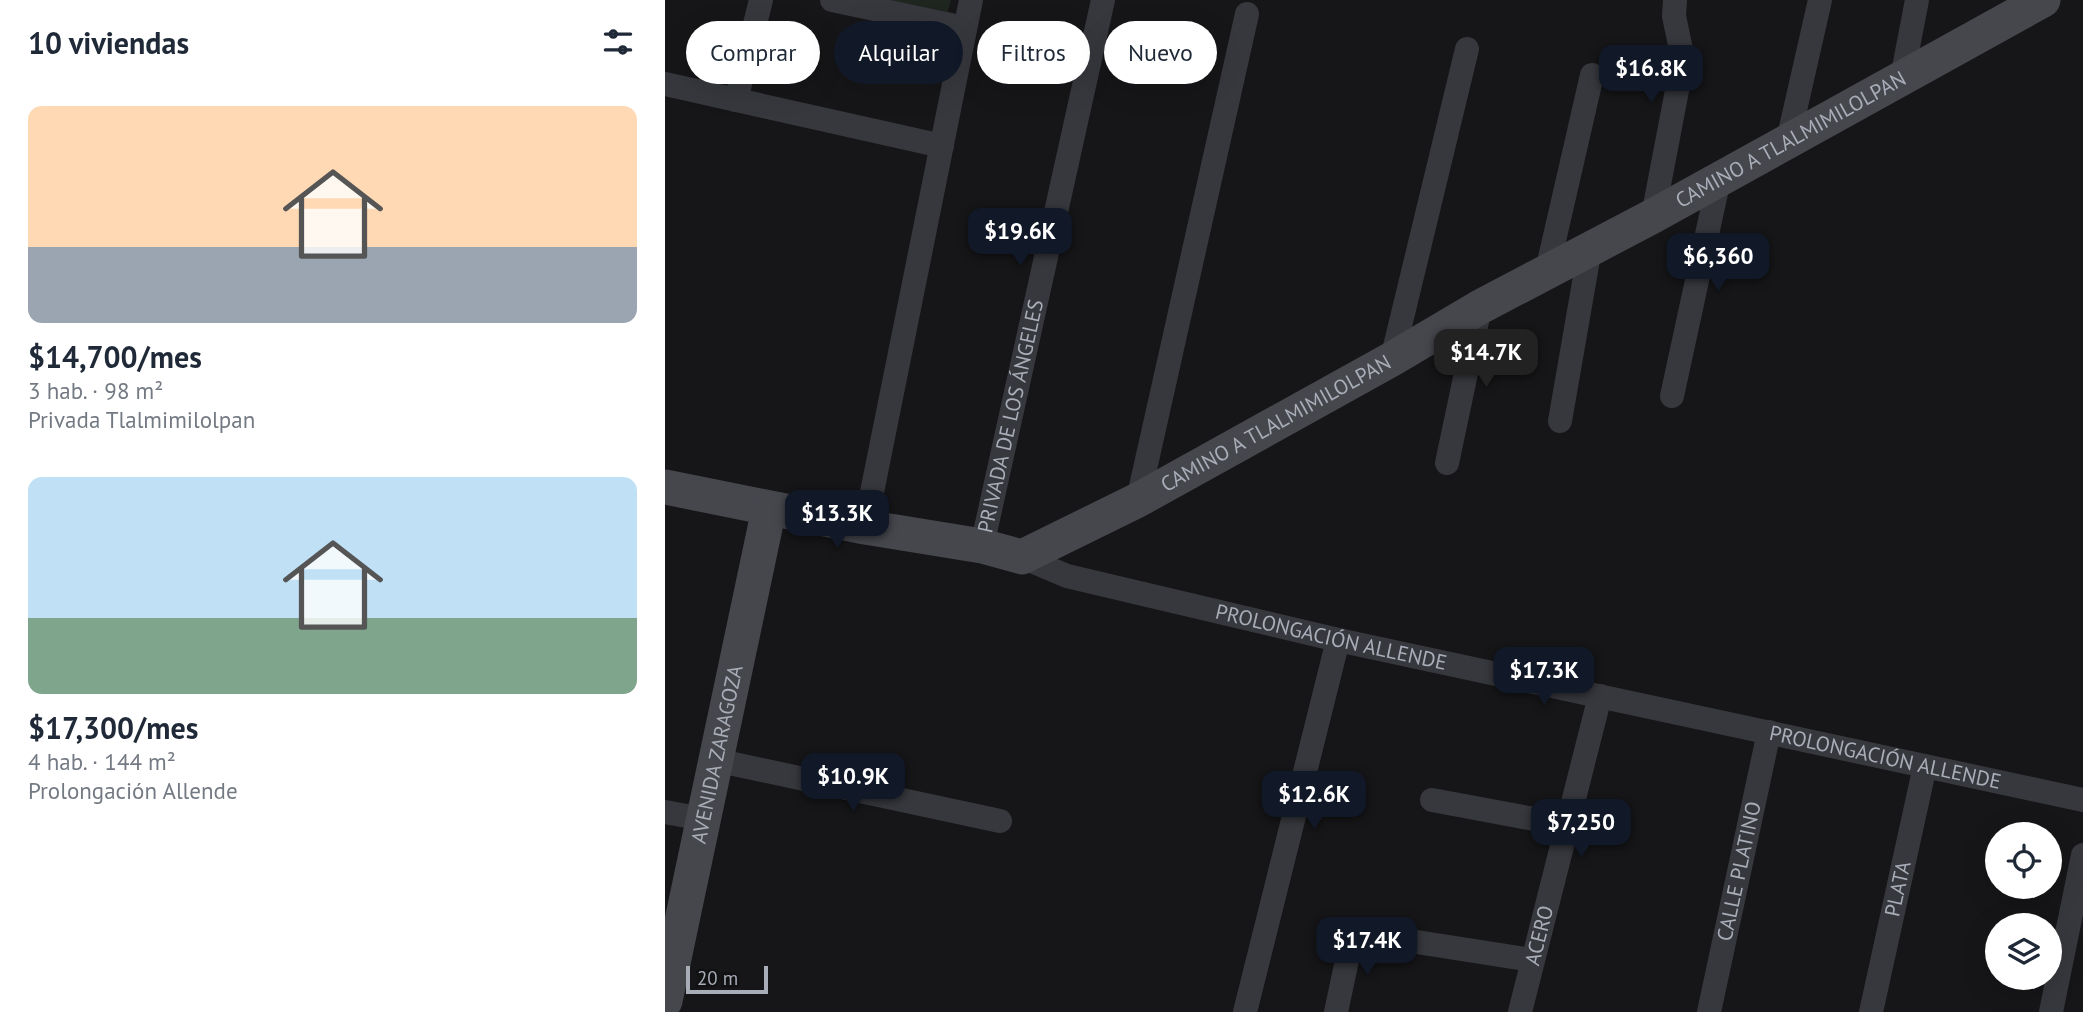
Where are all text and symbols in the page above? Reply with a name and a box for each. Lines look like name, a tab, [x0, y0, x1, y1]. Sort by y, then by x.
chip: Comprar	[686, 21, 820, 84]
chip: Alquilar	[834, 21, 963, 84]
chip: Filtros	[977, 21, 1090, 84]
chip: Nuevo	[1104, 21, 1217, 84]
text: 10 viviendas	[28, 23, 189, 62]
icon: filters	[599, 23, 637, 61]
pin: $16.8K	[1594, 46, 1708, 105]
text: $16.8K	[1615, 53, 1687, 82]
street label: CAMINO A TLALMIMILOLPAN	[1671, 65, 1911, 214]
icon: home	[270, 151, 396, 277]
pin: $19.6K	[963, 208, 1077, 268]
text: $19.6K	[984, 216, 1056, 245]
pin: $6,360	[1661, 233, 1775, 293]
text: $6,360	[1682, 241, 1754, 270]
street label: PRIVADA DE LOS ÁNGELES	[971, 297, 1049, 535]
pin: $14.7K	[1429, 330, 1543, 389]
text: $14,700/mes	[28, 337, 202, 376]
text: $14.7K	[1450, 337, 1522, 366]
street label: CAMINO A TLALMIMILOLPAN	[1156, 348, 1396, 498]
text: 3 hab. · 98 m²	[28, 376, 163, 405]
text: Privada Tlalmimilolpan	[28, 405, 255, 434]
pin: $13.3K	[780, 490, 894, 550]
text: $13.3K	[801, 498, 873, 527]
icon: home	[270, 522, 396, 648]
street label: PROLONGACIÓN ALLENDE	[1213, 598, 1449, 676]
pin: $17.3K	[1487, 648, 1601, 707]
text: $17.3K	[1509, 655, 1579, 684]
street label: AVENIDA ZARAGOZA	[685, 662, 749, 846]
text: $17,300/mes	[28, 708, 198, 747]
street label: PROLONGACIÓN ALLENDE	[1767, 719, 2004, 795]
text: 4 hab. · 144 m²	[28, 747, 176, 776]
pin: $10.9K	[796, 754, 910, 813]
text: $10.9K	[817, 761, 889, 790]
pin: $12.6K	[1257, 772, 1371, 831]
text: Prolongación Allende	[28, 776, 238, 805]
text: $12.6K	[1278, 779, 1350, 808]
street label: CALLE PLATINO	[1711, 799, 1767, 943]
pin: $7,250	[1524, 800, 1638, 859]
text: $7,250	[1547, 807, 1615, 836]
map controls	[1985, 822, 2062, 990]
button: locate	[1985, 822, 2062, 899]
street label: PLATA	[1878, 858, 1917, 919]
street label: ACERO	[1518, 902, 1559, 968]
button: layers	[1985, 913, 2062, 990]
pin: $17.4K	[1310, 918, 1424, 977]
text: $17.4K	[1332, 925, 1402, 954]
scale bar	[686, 963, 768, 995]
text: 20 m	[697, 966, 738, 990]

